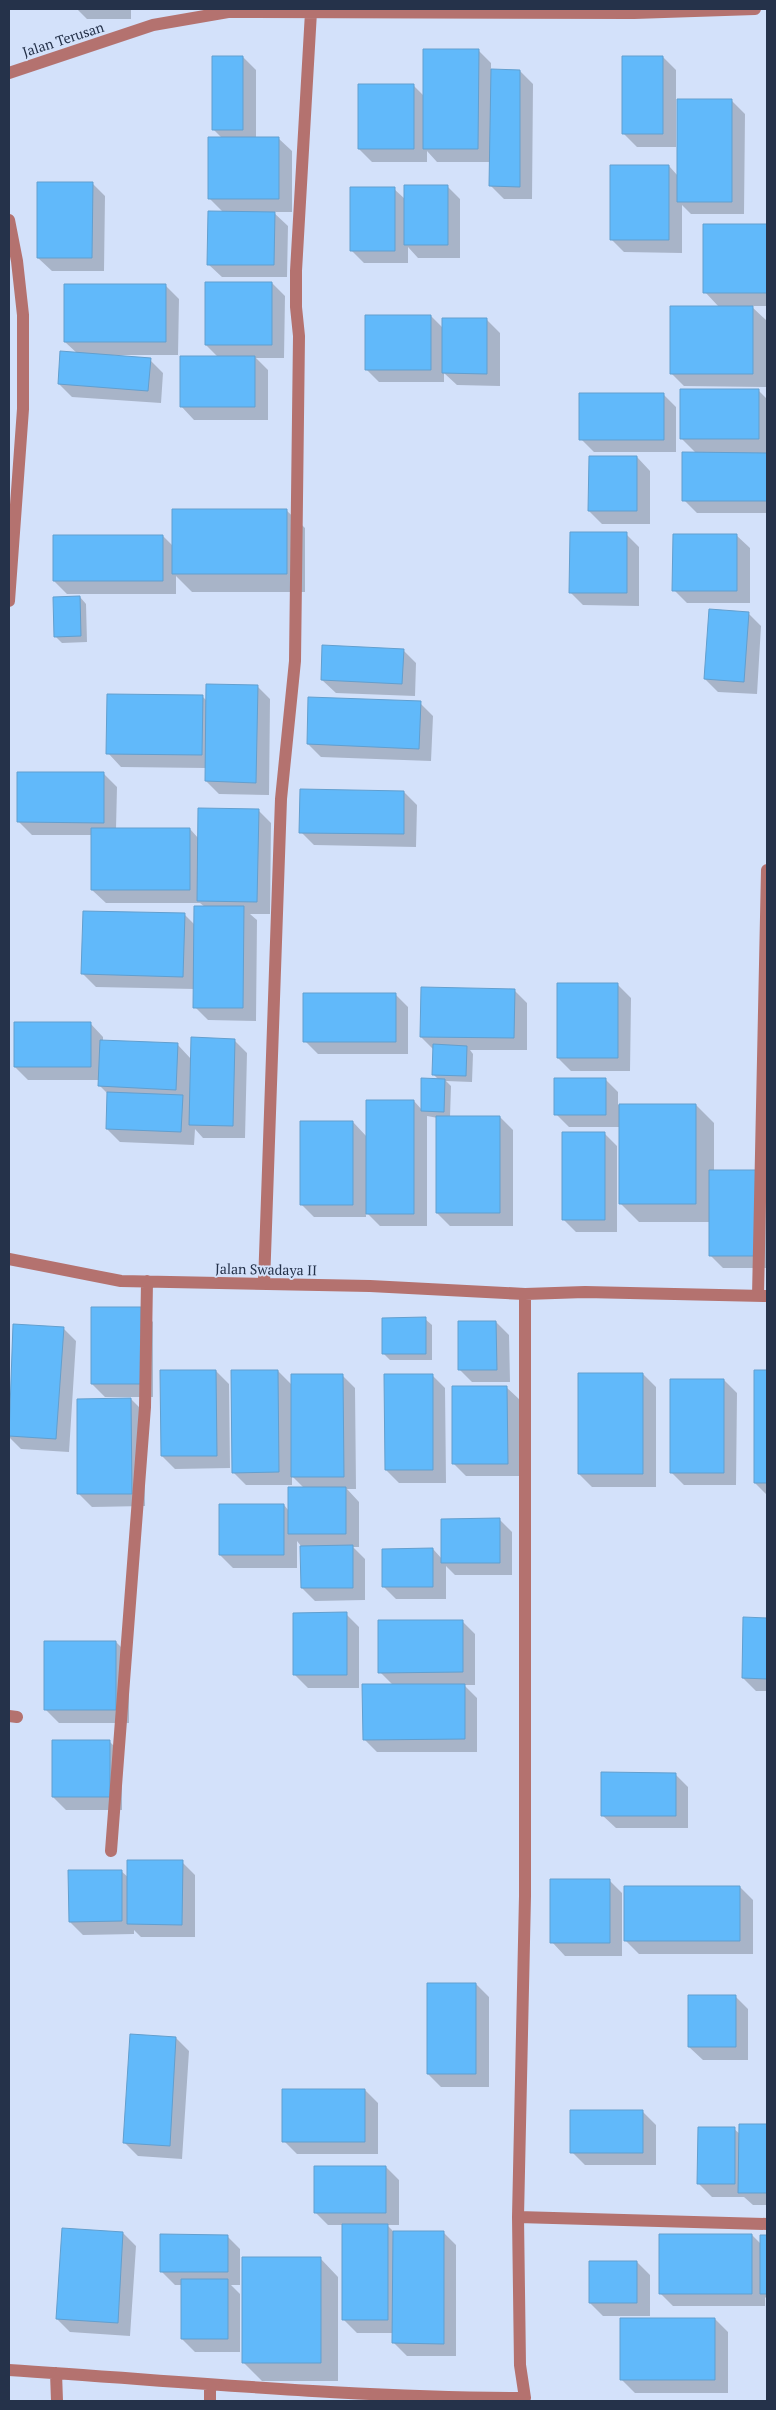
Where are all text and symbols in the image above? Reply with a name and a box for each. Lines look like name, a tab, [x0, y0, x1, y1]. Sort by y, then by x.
street label: Jalan Terusan	[20, 17, 107, 61]
street label: Jalan Swadaya II	[215, 1259, 317, 1279]

